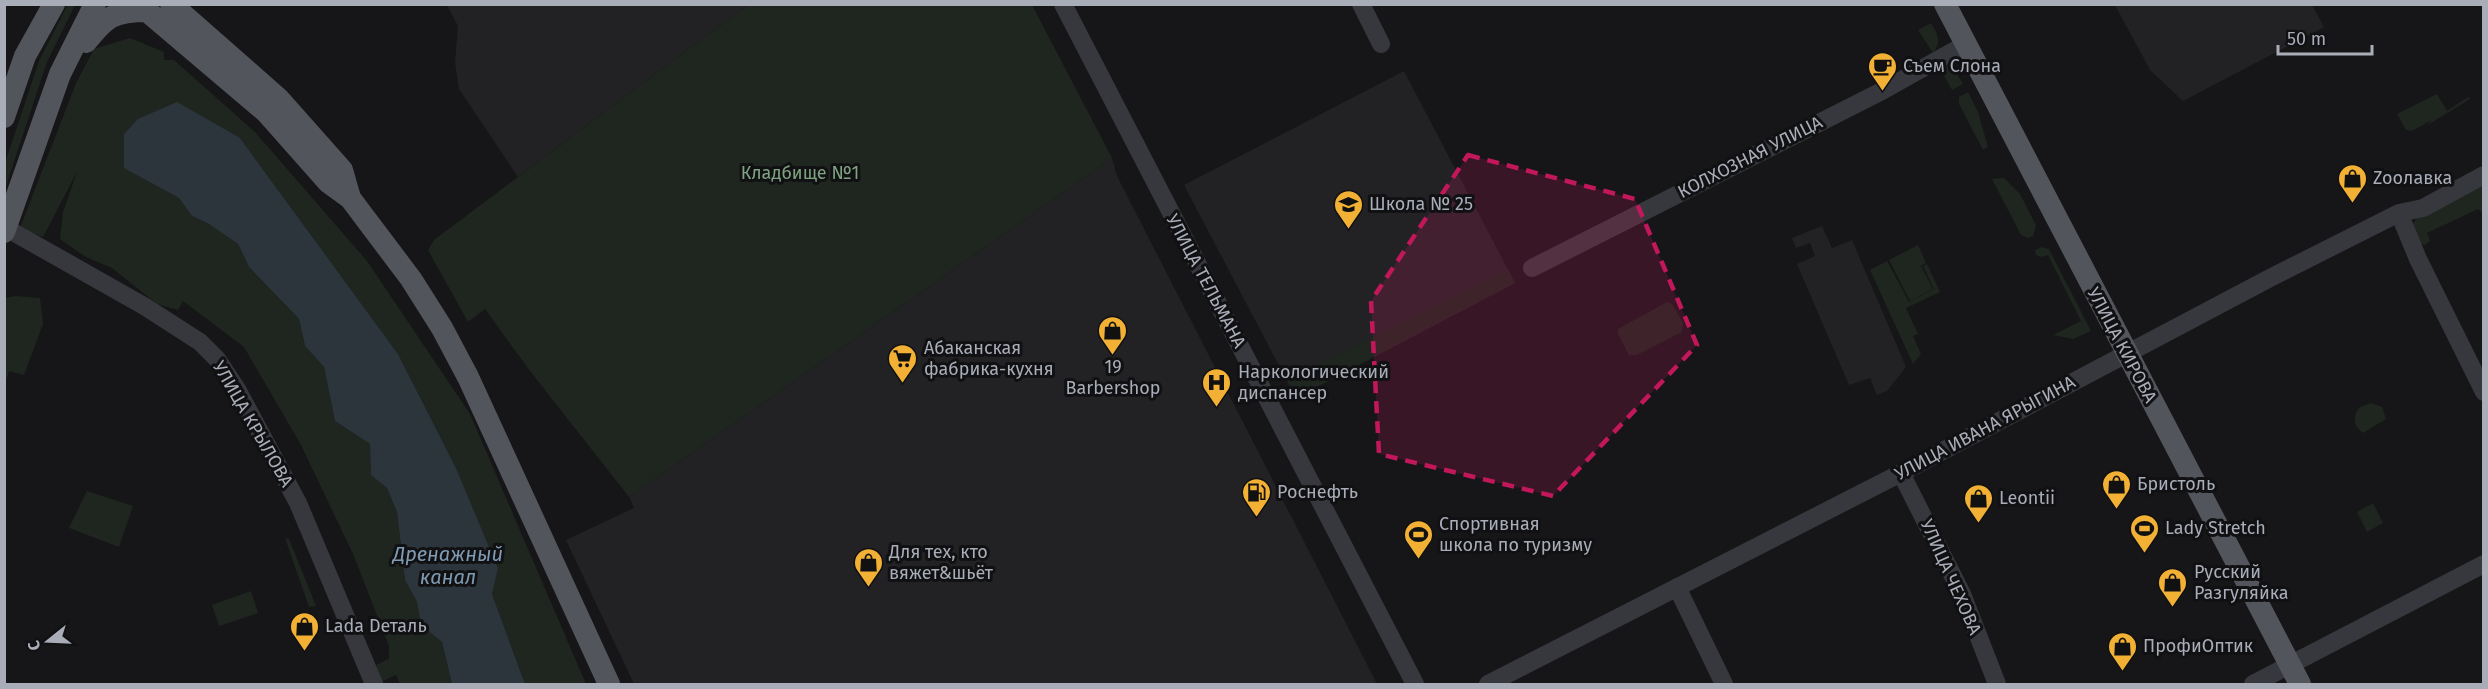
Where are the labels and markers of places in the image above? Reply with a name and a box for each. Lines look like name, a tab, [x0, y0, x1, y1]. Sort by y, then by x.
cafe icon: Съем Слона	[1866, 50, 1898, 92]
place label: Съем Слона	[1903, 55, 2001, 77]
shop icon: Zooлавка	[2336, 162, 2368, 204]
place label: Zooлавка	[2373, 167, 2452, 189]
school or university icon: Школа № 25	[1332, 188, 1364, 230]
place label: Школа № 25	[1369, 193, 1473, 215]
shop icon: 19 Barbershop	[1097, 314, 1129, 356]
place label: Абаканская фабрика-кухня	[924, 337, 1054, 380]
supermarket icon: Абаканская фабрика-кухня	[887, 342, 919, 384]
place label: 19 Barbershop	[1065, 356, 1161, 399]
place label: Наркологический диспансер	[1238, 361, 1389, 404]
hospital icon: Наркологический диспансер	[1201, 366, 1233, 408]
shop icon: Бристоль	[2100, 468, 2132, 510]
place label: Бристоль	[2137, 473, 2215, 495]
fuel station icon: Роснефть	[1240, 476, 1272, 518]
place label: Роснефть	[1277, 481, 1358, 503]
shop icon: Leontii	[1962, 482, 1994, 524]
place label: Leontii	[1999, 487, 2055, 509]
sports icon: Lady Stretch	[2128, 512, 2160, 554]
place label: Спортивная школа по туризму	[1439, 513, 1592, 556]
place label: Lady Stretch	[2165, 517, 2266, 539]
sports icon: Спортивная школа по туризму	[1402, 518, 1434, 560]
place label: Для тех, кто вяжет&шьёт	[888, 541, 994, 584]
shop icon: Для тех, кто вяжет&шьёт	[852, 546, 884, 588]
place label: Русский Разгуляйка	[2194, 561, 2289, 604]
shop icon: Русский Разгуляйка	[2157, 566, 2189, 608]
shop icon: Lada Dеталь	[288, 610, 320, 652]
place label: Lada Dеталь	[325, 615, 427, 637]
shop icon: ПрофиОптик	[2106, 630, 2138, 672]
place label: ПрофиОптик	[2143, 635, 2254, 657]

